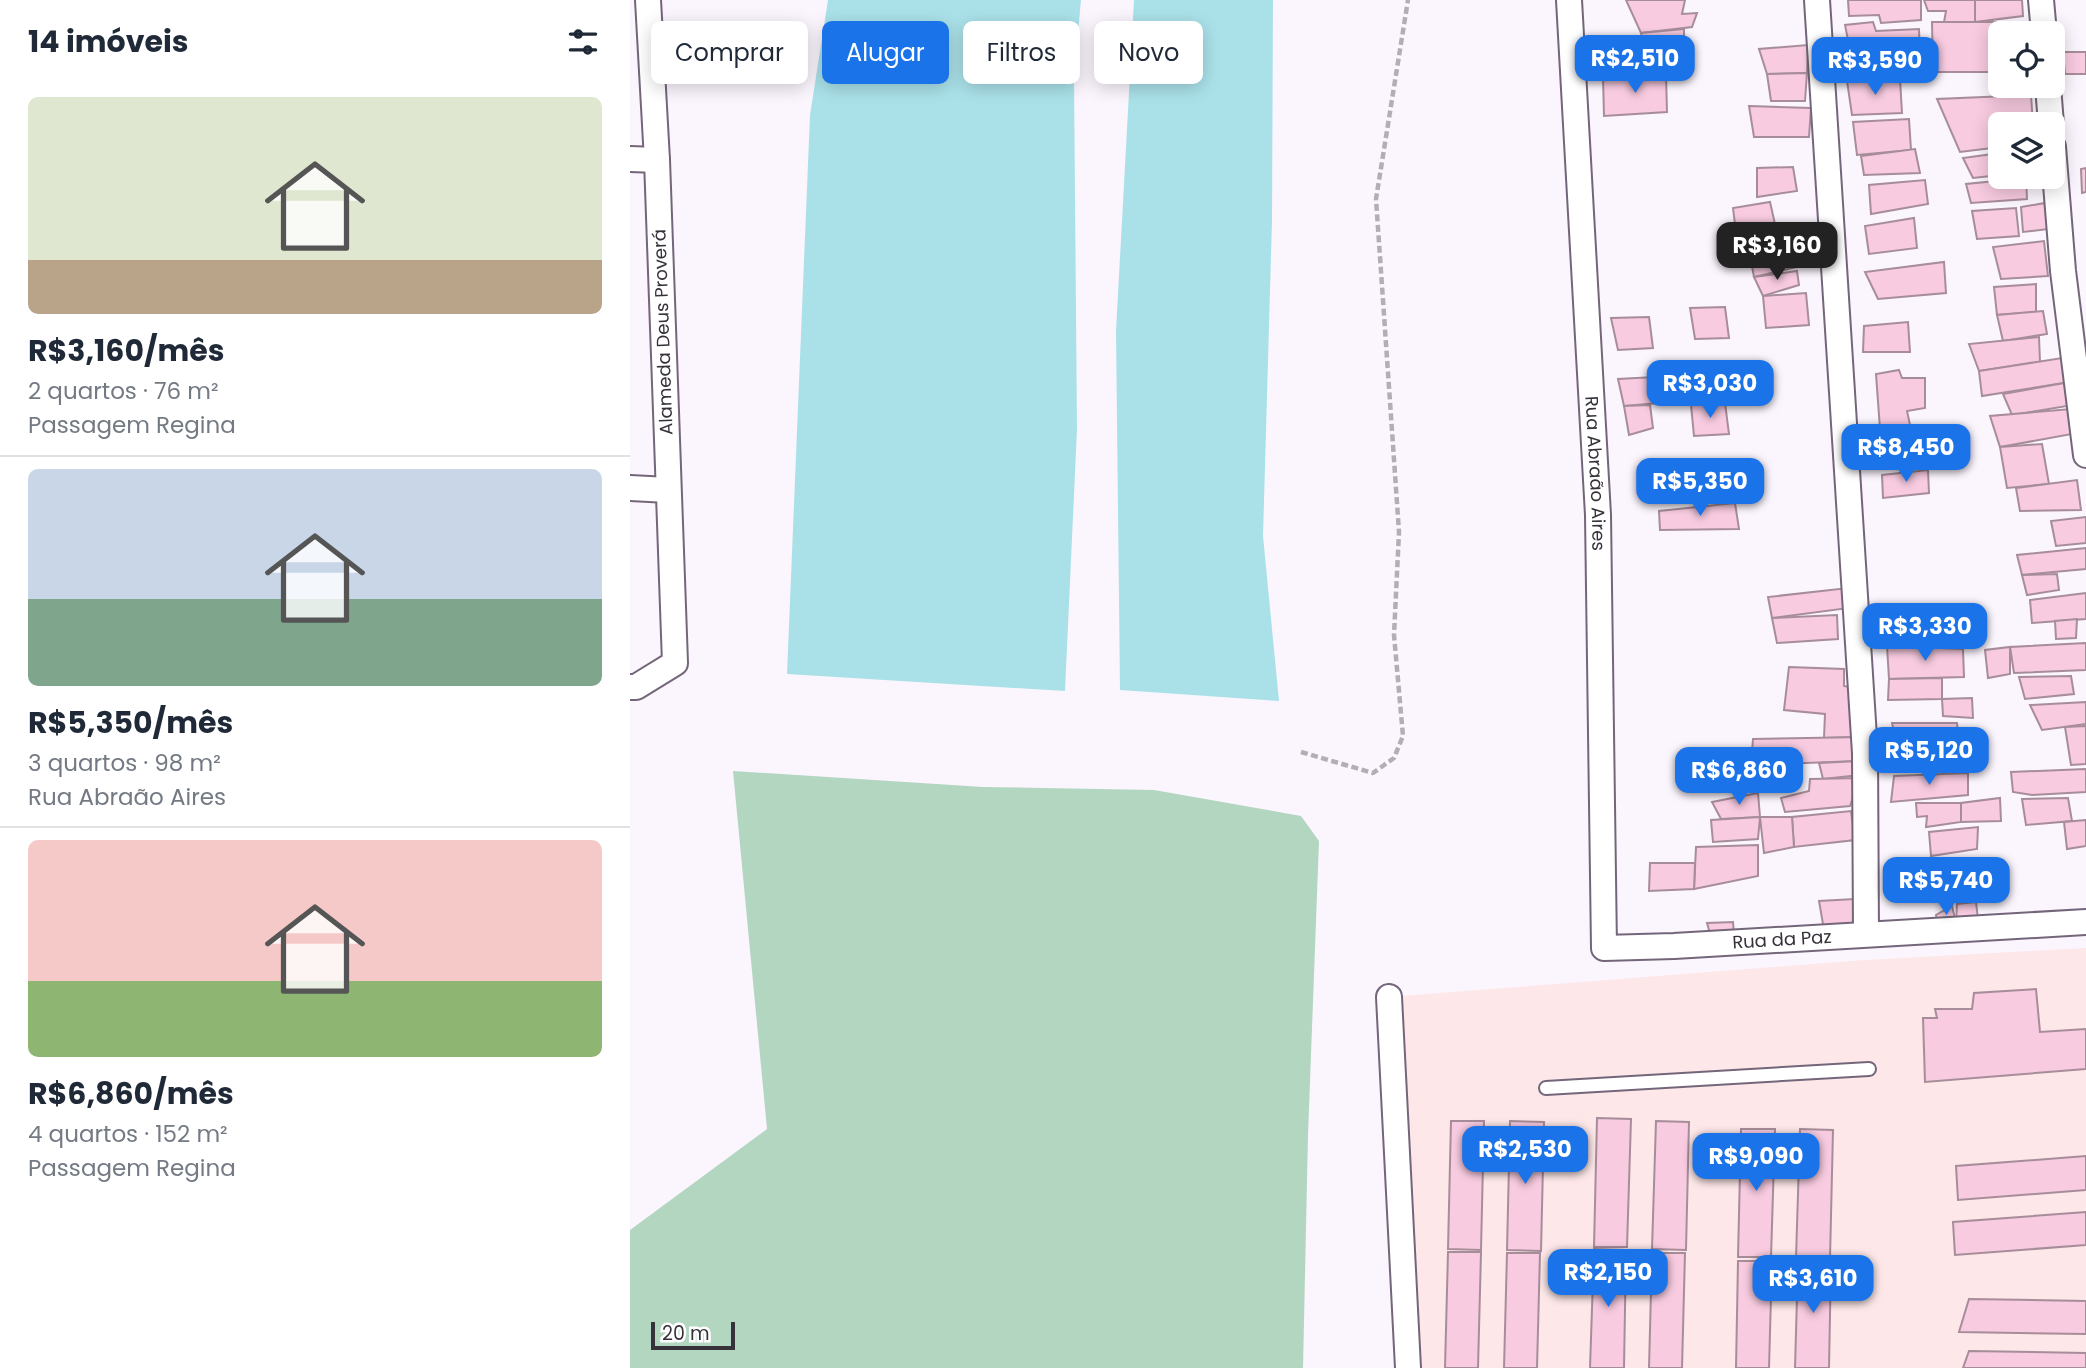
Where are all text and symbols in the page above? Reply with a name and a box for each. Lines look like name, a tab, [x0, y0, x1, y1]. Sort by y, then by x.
text: 14 imóveis	[28, 20, 189, 63]
chip: Comprar	[651, 21, 808, 84]
chip: Alugar	[822, 21, 949, 84]
chip: Filtros	[963, 21, 1080, 84]
chip: Novo	[1094, 21, 1203, 84]
map controls	[1988, 21, 2065, 189]
button: locate	[1988, 21, 2065, 98]
icon: filters	[564, 23, 602, 61]
pin: R$2,510	[1570, 36, 1700, 95]
pin: R$3,590	[1810, 38, 1940, 97]
text: R$2,510	[1591, 42, 1679, 74]
text: R$3,590	[1828, 44, 1922, 76]
button: layers	[1988, 112, 2065, 189]
icon: home	[252, 143, 378, 269]
pin: R$3,160	[1712, 222, 1842, 282]
street label: Alameda Deus Proverá	[646, 229, 679, 435]
text: R$3,160	[1733, 229, 1821, 261]
text: R$3,160/mês	[28, 329, 225, 372]
pin: R$3,030	[1645, 360, 1775, 420]
text: R$3,030	[1663, 367, 1757, 399]
text: 2 quartos · 76 m²	[28, 375, 219, 407]
street label: Rua Abraão Aires	[1579, 395, 1611, 551]
text: Passagem Regina	[28, 409, 236, 441]
pin: R$8,450	[1841, 424, 1971, 484]
text: R$8,450	[1857, 431, 1955, 463]
pin: R$5,350	[1635, 458, 1765, 518]
text: R$5,350	[1652, 465, 1748, 497]
icon: home	[252, 515, 378, 641]
pin: R$3,330	[1860, 604, 1990, 663]
text: R$3,330	[1878, 610, 1972, 642]
text: R$5,350/mês	[28, 701, 233, 744]
pin: R$5,120	[1864, 728, 1994, 787]
text: R$5,120	[1885, 734, 1973, 766]
text: 3 quartos · 98 m²	[28, 747, 221, 779]
pin: R$6,860	[1674, 748, 1804, 807]
text: R$6,860	[1691, 754, 1787, 786]
text: Rua Abraão Aires	[28, 781, 226, 813]
pin: R$5,740	[1881, 858, 2011, 917]
text: R$5,740	[1899, 864, 1993, 896]
icon: home	[252, 886, 378, 1012]
street label: Rua da Paz	[1732, 924, 1832, 955]
text: R$6,860/mês	[28, 1072, 234, 1115]
text: 4 quartos · 152 m²	[28, 1118, 228, 1150]
pin: R$2,530	[1460, 1126, 1590, 1186]
text: R$2,530	[1478, 1133, 1572, 1165]
pin: R$9,090	[1691, 1134, 1821, 1193]
text: R$9,090	[1708, 1140, 1804, 1172]
text: Passagem Regina	[28, 1152, 236, 1184]
pin: R$2,150	[1543, 1250, 1673, 1309]
text: R$2,150	[1564, 1256, 1652, 1288]
pin: R$3,610	[1748, 1256, 1878, 1315]
text: R$3,610	[1769, 1262, 1857, 1294]
scale bar	[651, 1319, 735, 1351]
text: 20 m	[662, 1320, 710, 1347]

